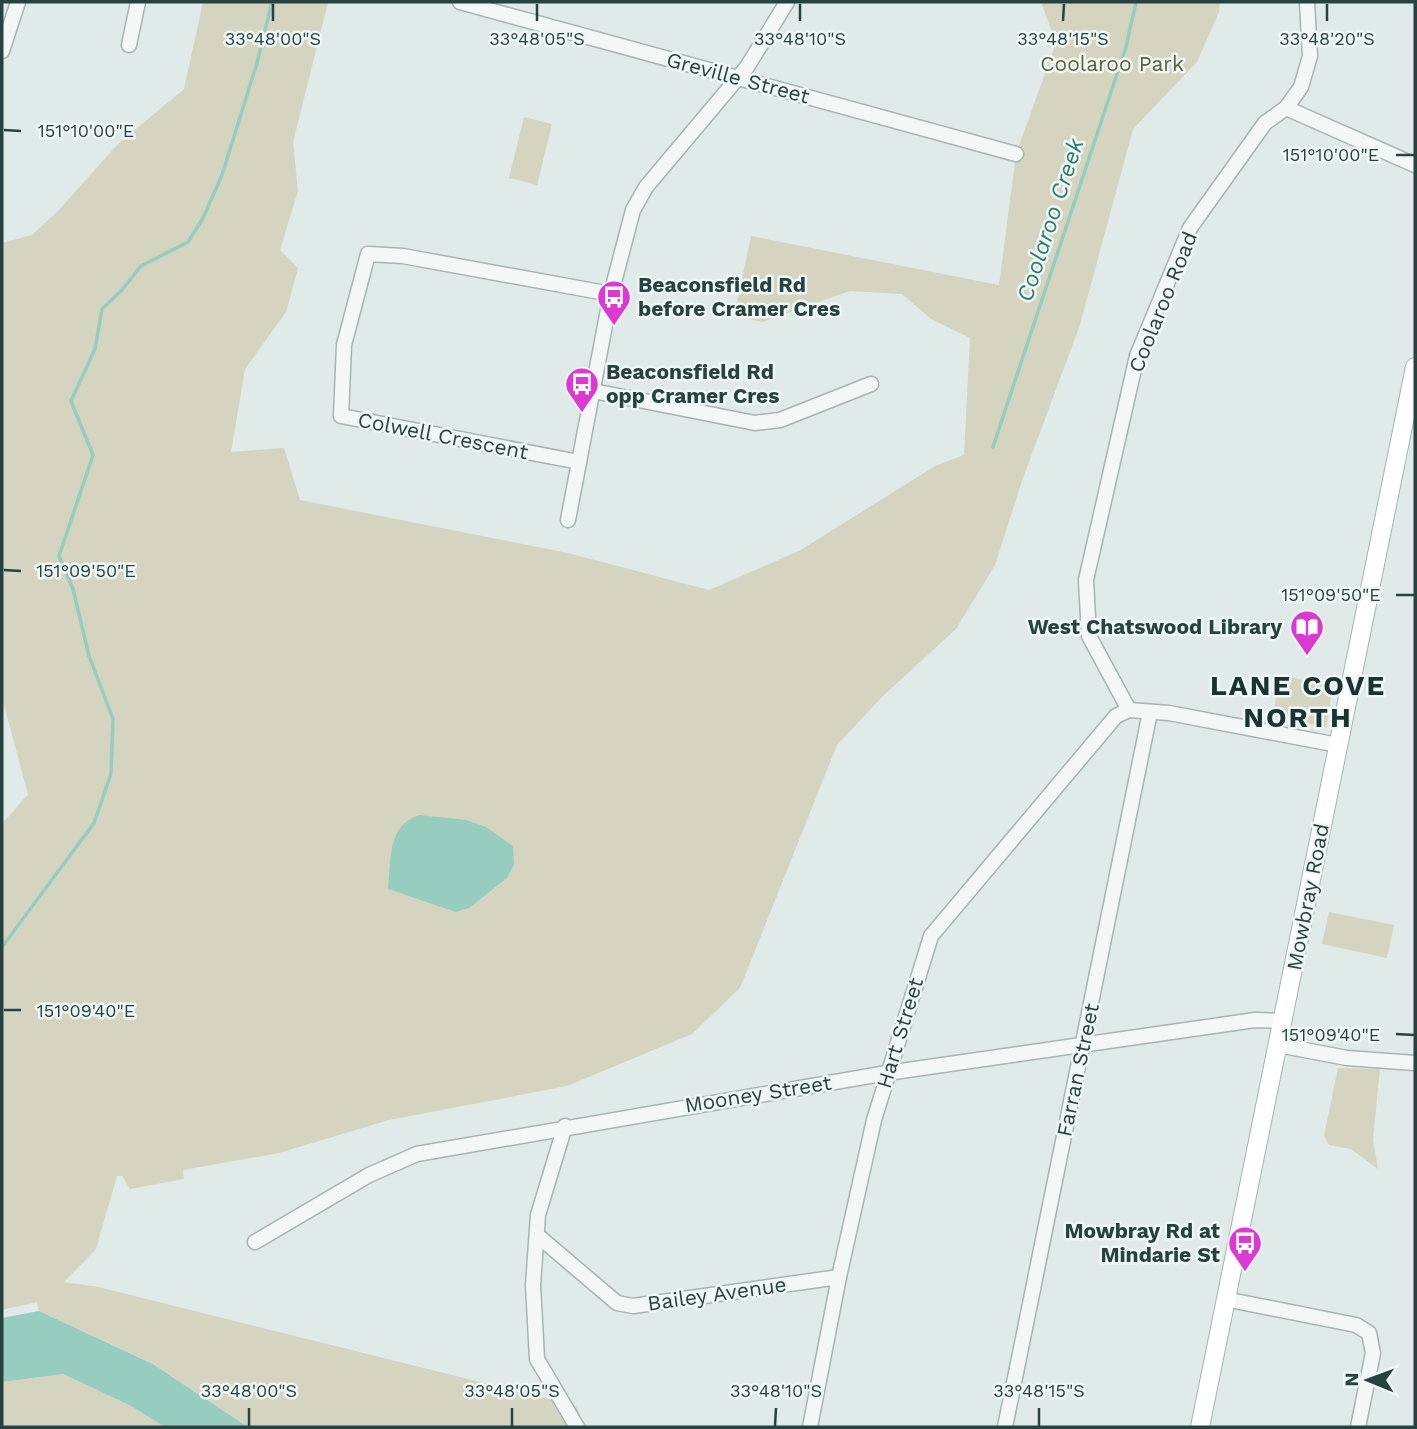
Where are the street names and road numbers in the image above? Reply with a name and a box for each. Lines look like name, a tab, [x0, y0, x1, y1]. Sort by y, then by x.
street label: Greville Street	[664, 46, 813, 109]
street label: Coolaroo Road	[1123, 228, 1202, 376]
street label: Colwell Crescent	[356, 407, 531, 464]
street label: Mowbray Road	[1281, 821, 1334, 972]
street label: Hart Street	[871, 974, 928, 1091]
street label: Farran Street	[1051, 1001, 1104, 1139]
street label: Mooney Street	[683, 1070, 833, 1117]
street label: Bailey Avenue	[646, 1271, 788, 1316]

